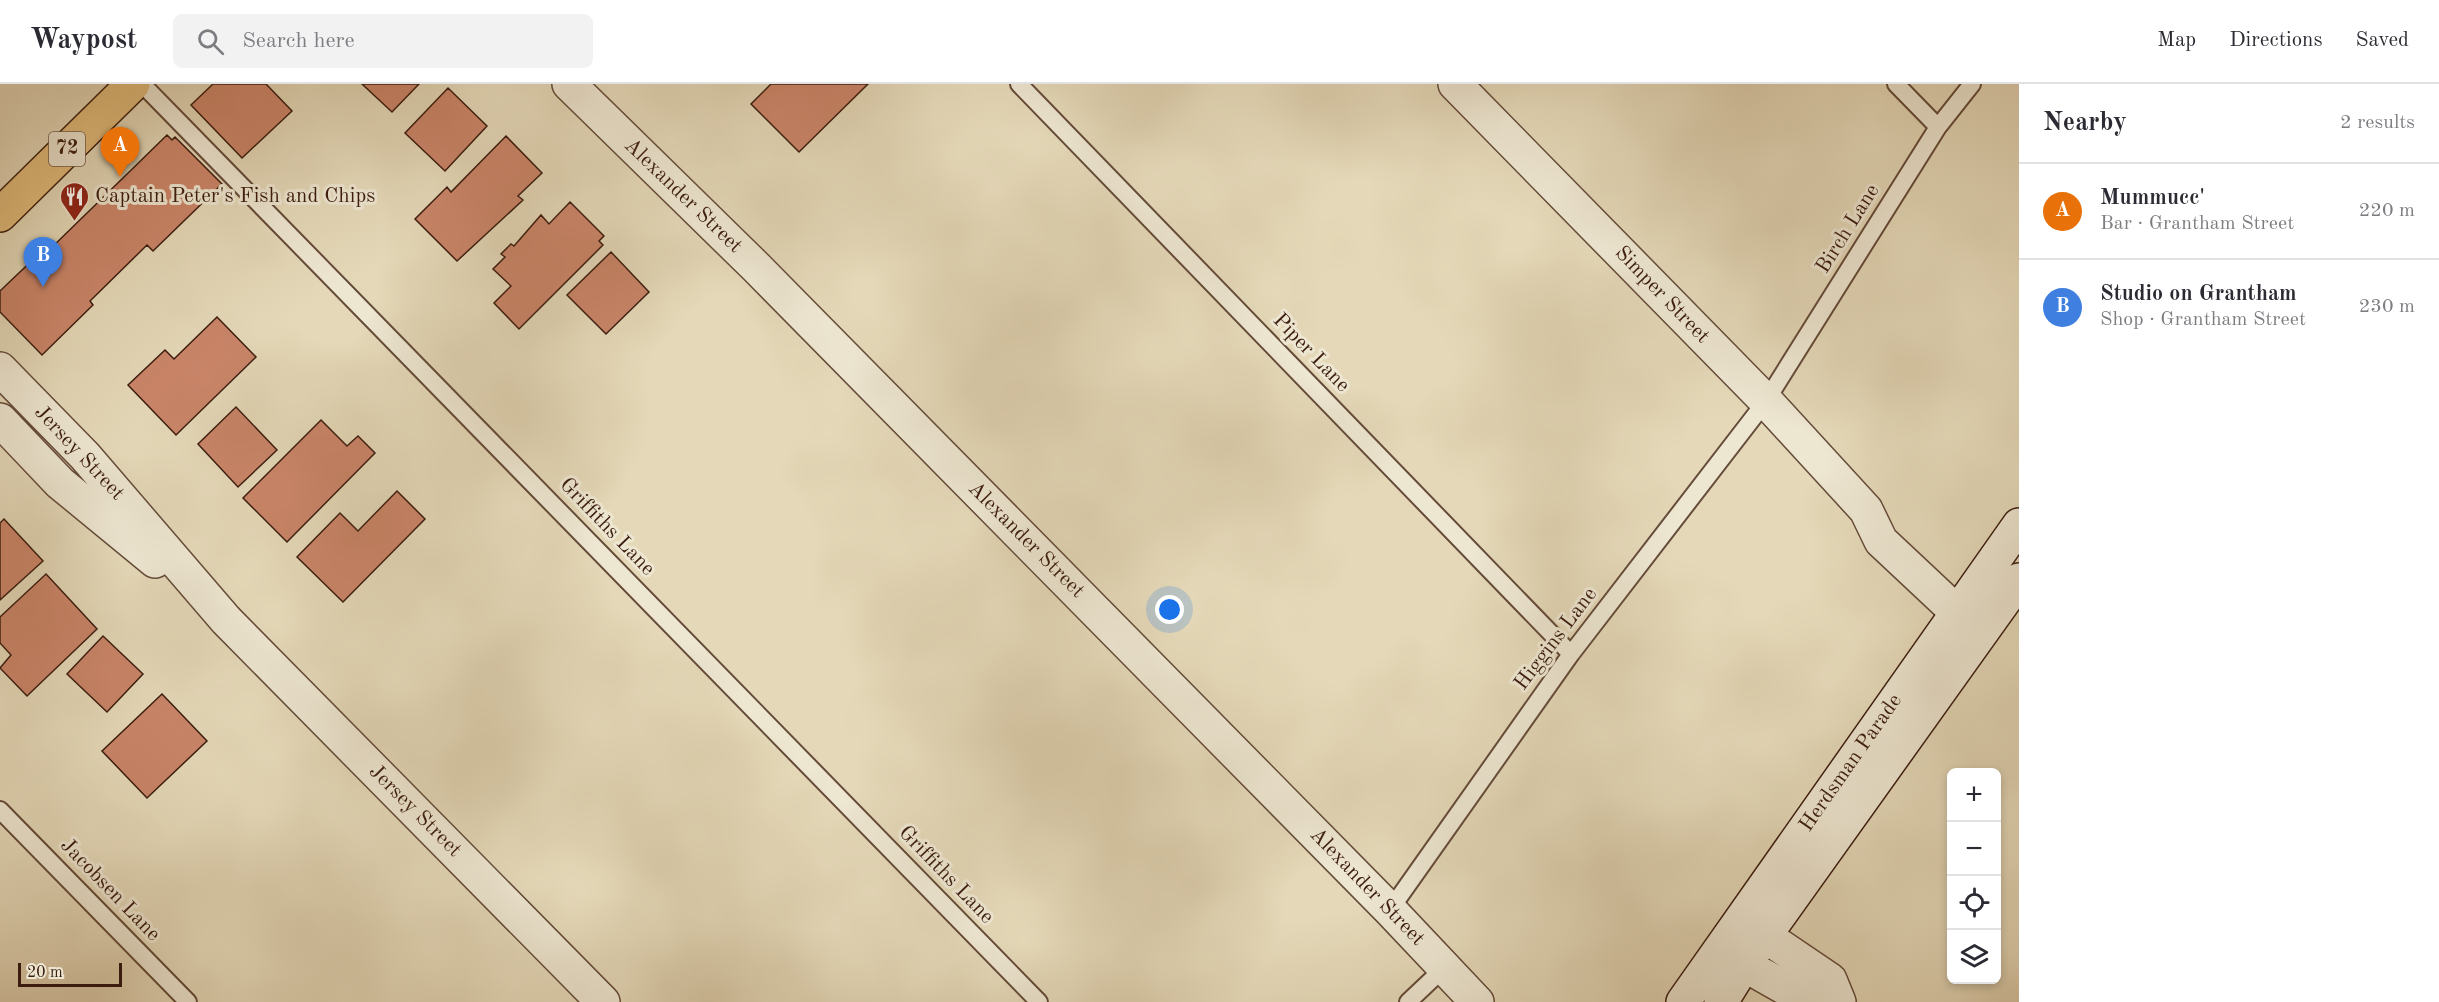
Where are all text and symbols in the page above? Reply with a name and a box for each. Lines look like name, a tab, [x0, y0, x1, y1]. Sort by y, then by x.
search box	[173, 14, 593, 68]
icon: search	[194, 25, 227, 58]
text: Waypost	[30, 27, 137, 55]
text: Search here	[242, 30, 355, 52]
text: Map	[2157, 30, 2196, 51]
text: Directions	[2229, 30, 2323, 51]
text: Saved	[2356, 30, 2409, 51]
text: Nearby	[2043, 110, 2127, 136]
text: 2 results	[2340, 113, 2415, 133]
pin: A	[100, 128, 140, 177]
road number: 72	[49, 132, 85, 166]
street label: Alexander Street	[620, 135, 746, 257]
restaurant icon: Captain Peter's Fish and Chips	[58, 180, 90, 222]
street label: Birch Lane	[1812, 181, 1884, 277]
place label: Captain Peter's Fish and Chips	[95, 186, 375, 207]
text: Mummucc'	[2100, 187, 2205, 209]
text: A	[2055, 201, 2070, 221]
text: 220 m	[2359, 201, 2415, 221]
text: Bar · Grantham Street	[2100, 214, 2294, 234]
pin: B	[24, 238, 63, 287]
street label: Simper Street	[1611, 242, 1713, 348]
text: Studio on Grantham	[2100, 283, 2297, 305]
text: B	[2055, 297, 2070, 317]
text: 230 m	[2359, 297, 2415, 317]
street label: Piper Lane	[1269, 310, 1353, 396]
text: Shop · Grantham Street	[2100, 310, 2306, 330]
street label: Jersey Street	[30, 402, 128, 504]
street label: Griffiths Lane	[555, 474, 659, 580]
street label: Alexander Street	[964, 478, 1088, 602]
street label: Higgins Lane	[1511, 584, 1601, 694]
your location	[1155, 595, 1184, 624]
street label: Herdsman Parade	[1796, 690, 1906, 836]
street label: Jersey Street	[365, 761, 465, 861]
map controls	[1947, 768, 2001, 984]
button: +	[1947, 768, 2001, 822]
street label: Griffiths Lane	[894, 822, 998, 928]
button: −	[1947, 822, 2001, 876]
street label: Alexander Street	[1306, 824, 1428, 950]
street label: Jacobsen Lane	[56, 835, 164, 945]
button: locate	[1947, 876, 2001, 930]
button: layers	[1947, 930, 2001, 984]
scale bar	[18, 960, 122, 988]
text: 20 m	[27, 965, 63, 981]

